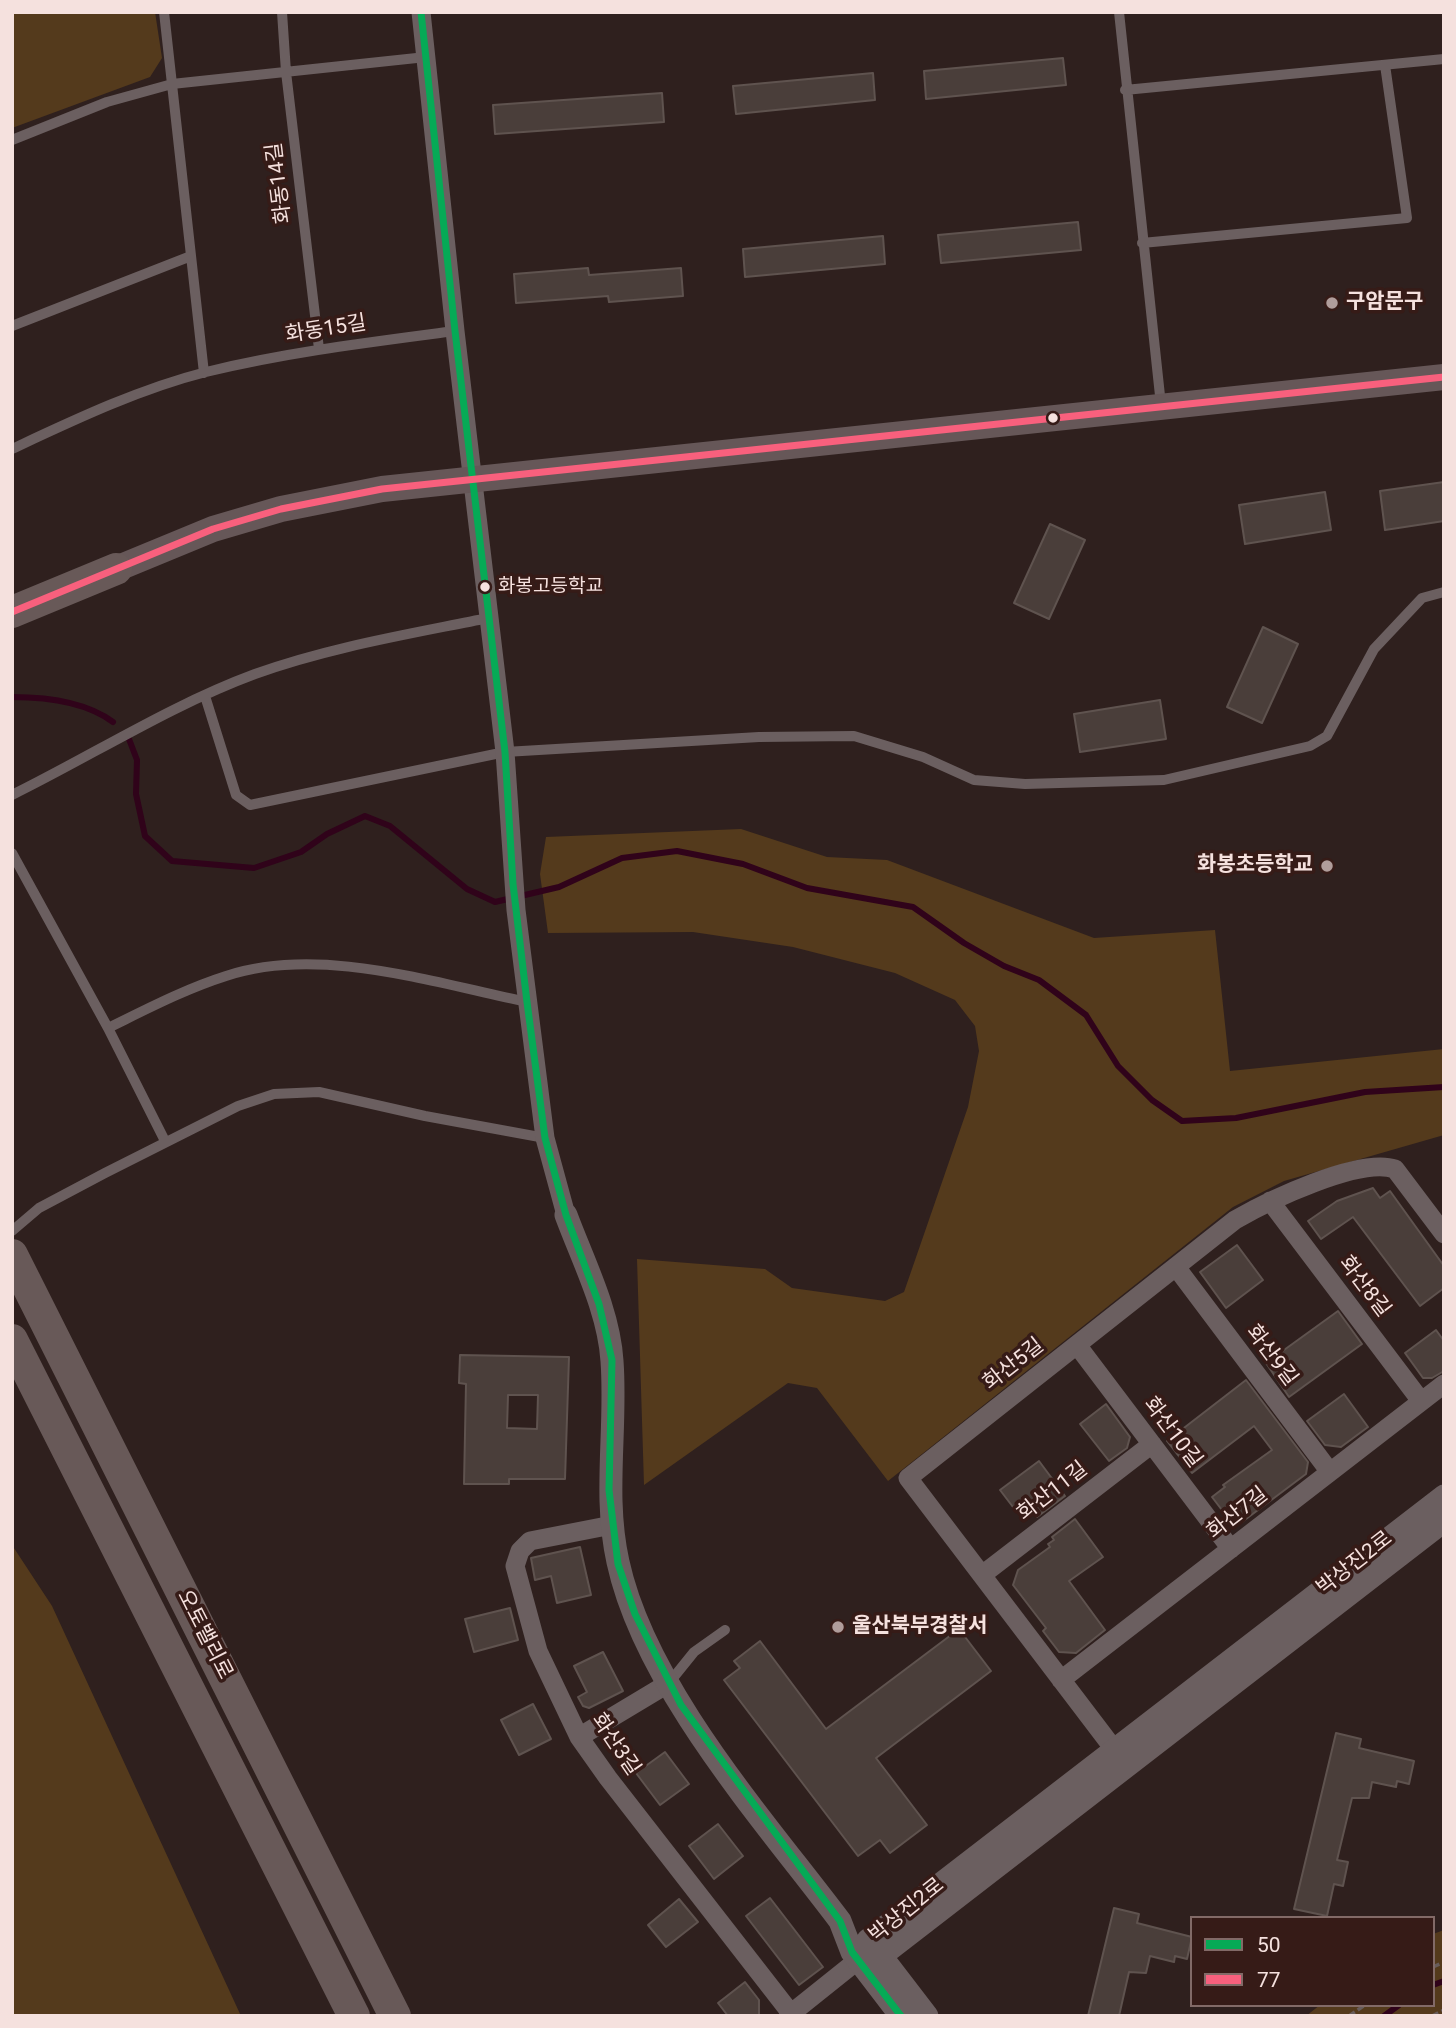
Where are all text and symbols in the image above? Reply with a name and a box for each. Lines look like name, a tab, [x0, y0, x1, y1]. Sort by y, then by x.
street label: 화동14길	[263, 141, 297, 225]
place label: 구암문구	[1346, 290, 1423, 316]
marker: 구암문구	[1324, 295, 1340, 311]
street label: 화동15길	[284, 311, 368, 349]
unlabelled marker	[1046, 411, 1060, 425]
place label: 화봉고등학교	[498, 576, 603, 598]
marker: 화봉고등학교	[478, 580, 492, 594]
place label: 화봉초등학교	[1197, 853, 1313, 879]
marker: 화봉초등학교	[1319, 858, 1335, 874]
street label: 화산8길	[1333, 1252, 1395, 1322]
street label: 화산9길	[1240, 1321, 1302, 1391]
street label: 화산5길	[979, 1334, 1049, 1396]
street label: 화산10길	[1137, 1393, 1207, 1473]
street label: 화산11길	[1013, 1457, 1093, 1527]
street label: 화산7길	[1203, 1483, 1273, 1545]
street label: 박상진2로	[1312, 1527, 1398, 1601]
street label: 오토밸리로	[171, 1586, 237, 1684]
place label: 울산북부경찰서	[852, 1614, 987, 1640]
marker: 울산북부경찰서	[830, 1619, 846, 1635]
street label: 화산3길	[585, 1709, 645, 1781]
street label: 박상진2로	[864, 1873, 950, 1949]
legend	[1190, 1916, 1435, 2007]
text: 50	[1257, 1933, 1281, 1957]
text: 77	[1257, 1968, 1281, 1992]

